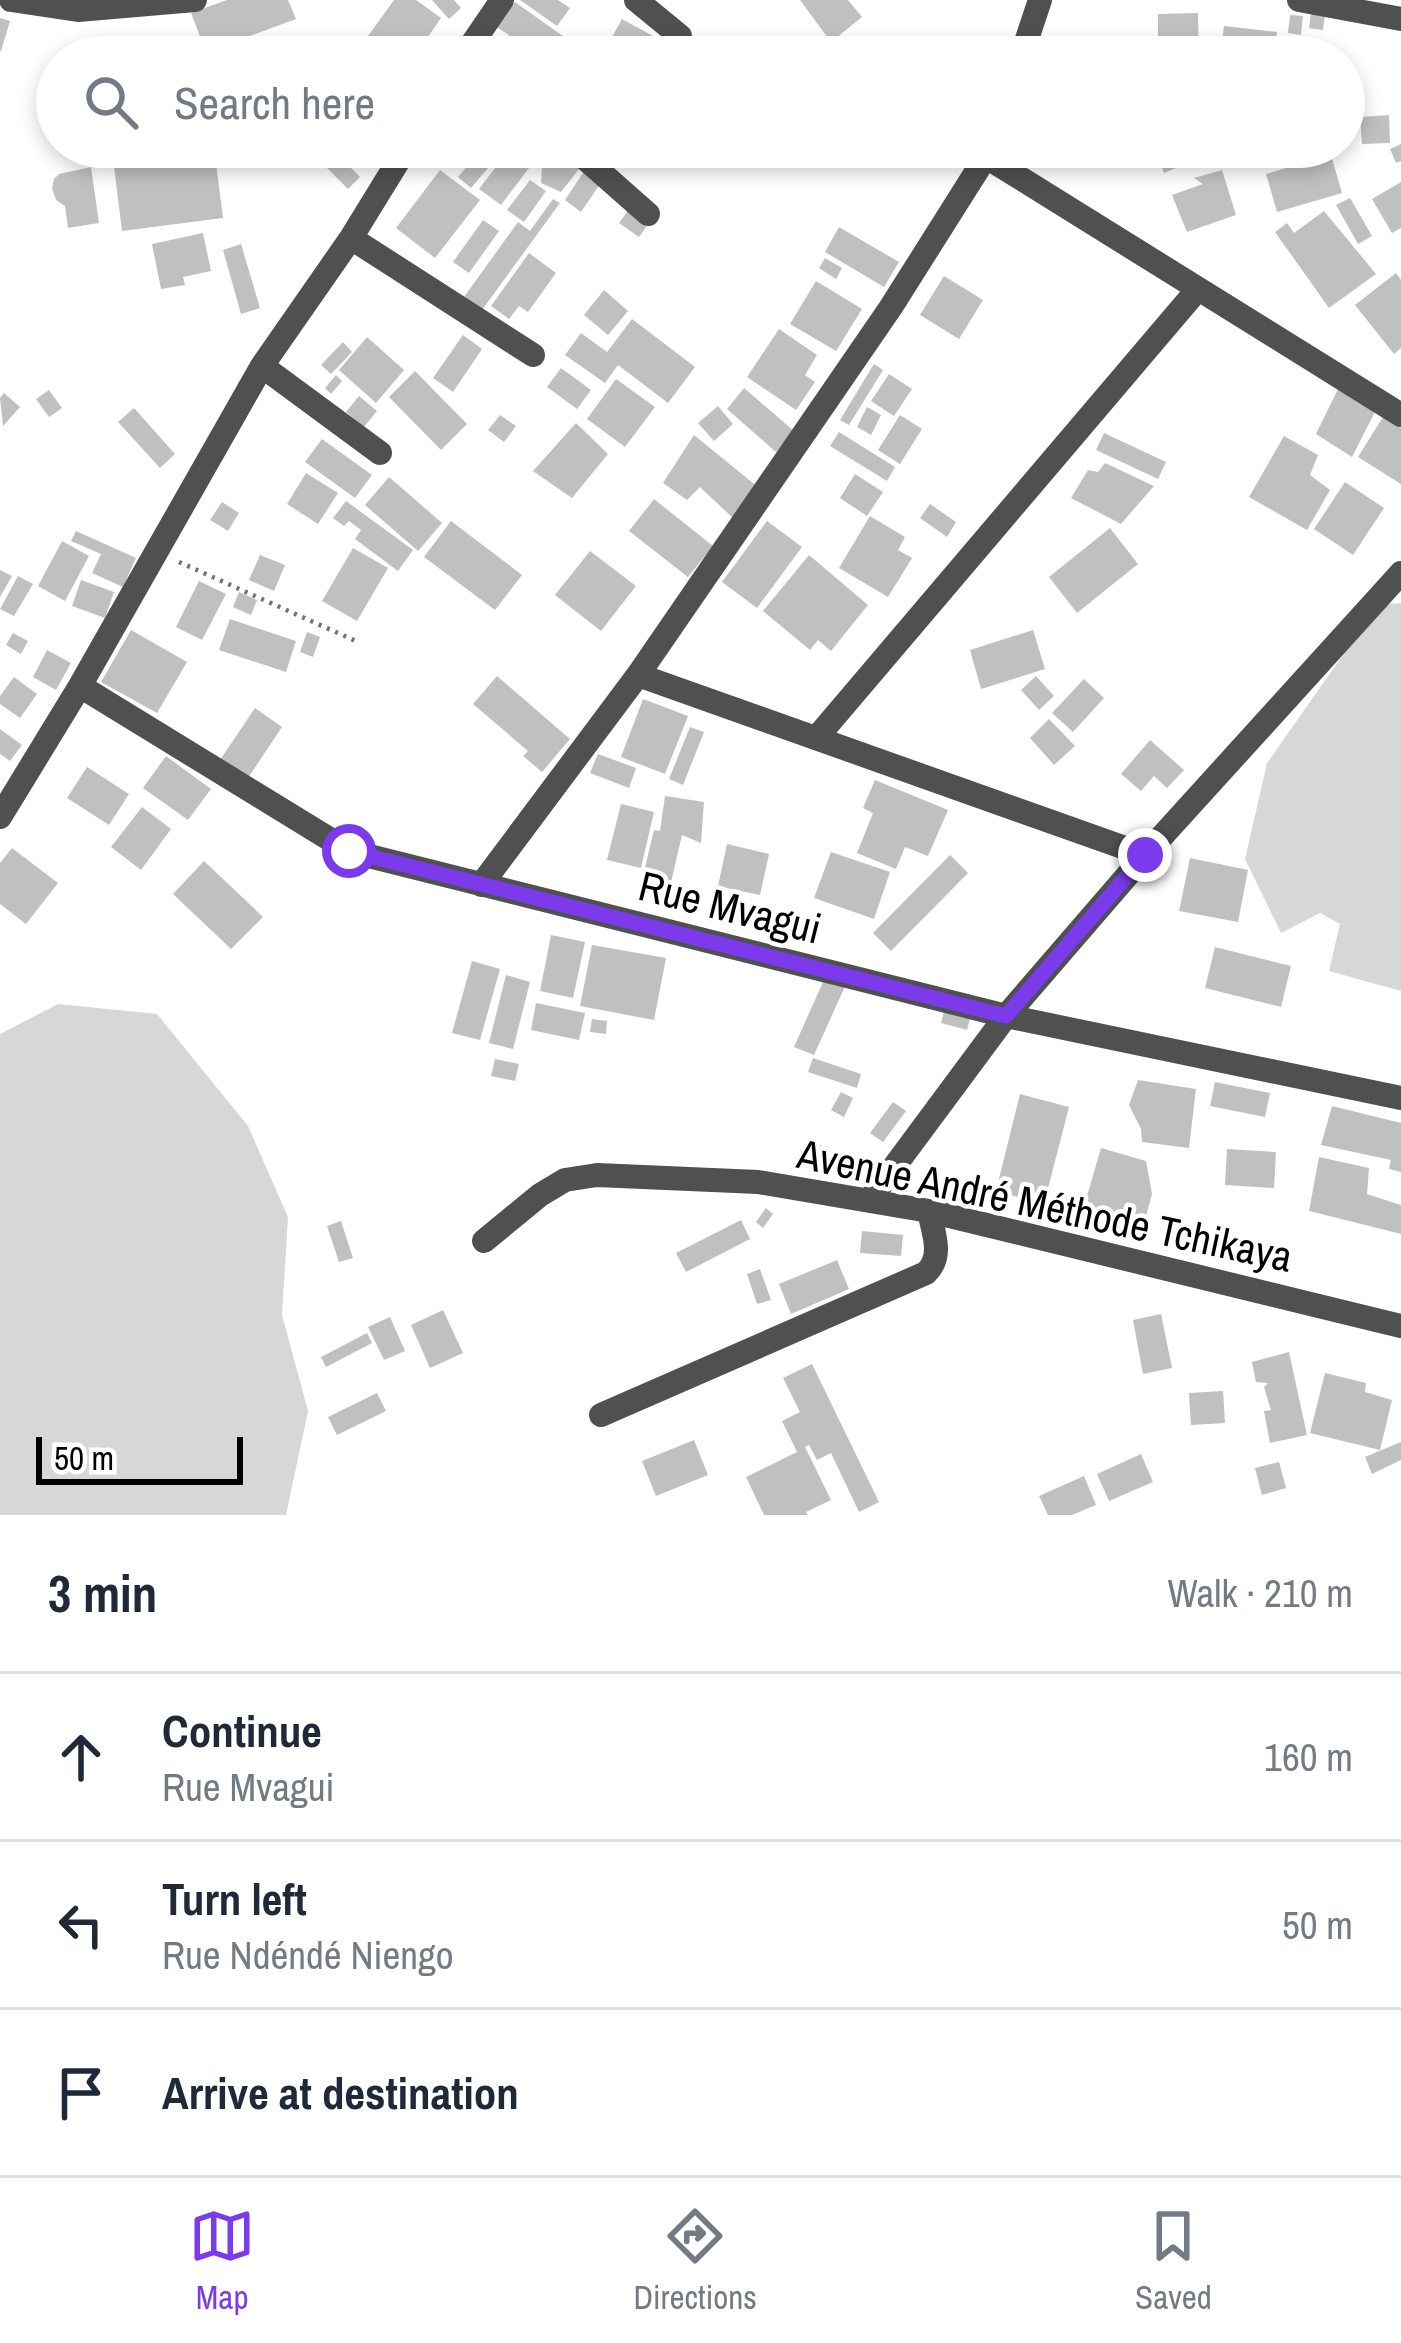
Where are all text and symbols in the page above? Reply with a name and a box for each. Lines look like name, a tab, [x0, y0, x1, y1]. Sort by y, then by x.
search box	[36, 36, 1365, 168]
icon: search	[78, 69, 144, 135]
text: Search here	[174, 72, 375, 133]
route start	[322, 824, 376, 878]
route end	[1118, 828, 1172, 882]
street label: Rue Mvagui	[633, 857, 827, 957]
street label: Avenue André Méthode Tchikaya	[792, 1125, 1297, 1285]
scale bar	[36, 1431, 243, 1484]
text: 50 m	[54, 1436, 114, 1480]
text: 3 min	[48, 1559, 157, 1628]
text: Walk · 210 m	[1168, 1567, 1353, 1619]
text: Continue	[162, 1700, 322, 1761]
icon: ahead	[48, 1724, 114, 1790]
text: 160 m	[1264, 1731, 1353, 1783]
text: Rue Mvagui	[162, 1761, 334, 1813]
text: Turn left	[162, 1868, 307, 1929]
icon: left	[48, 1892, 114, 1958]
text: 50 m	[1282, 1899, 1353, 1951]
text: Rue Ndéndé Niengo	[162, 1929, 454, 1981]
icon: arrive	[48, 2060, 114, 2126]
text: Arrive at destination	[162, 2062, 519, 2123]
tab: Map	[189, 2203, 255, 2319]
tab: Directions	[633, 2203, 757, 2319]
tab: Saved	[1135, 2203, 1212, 2319]

